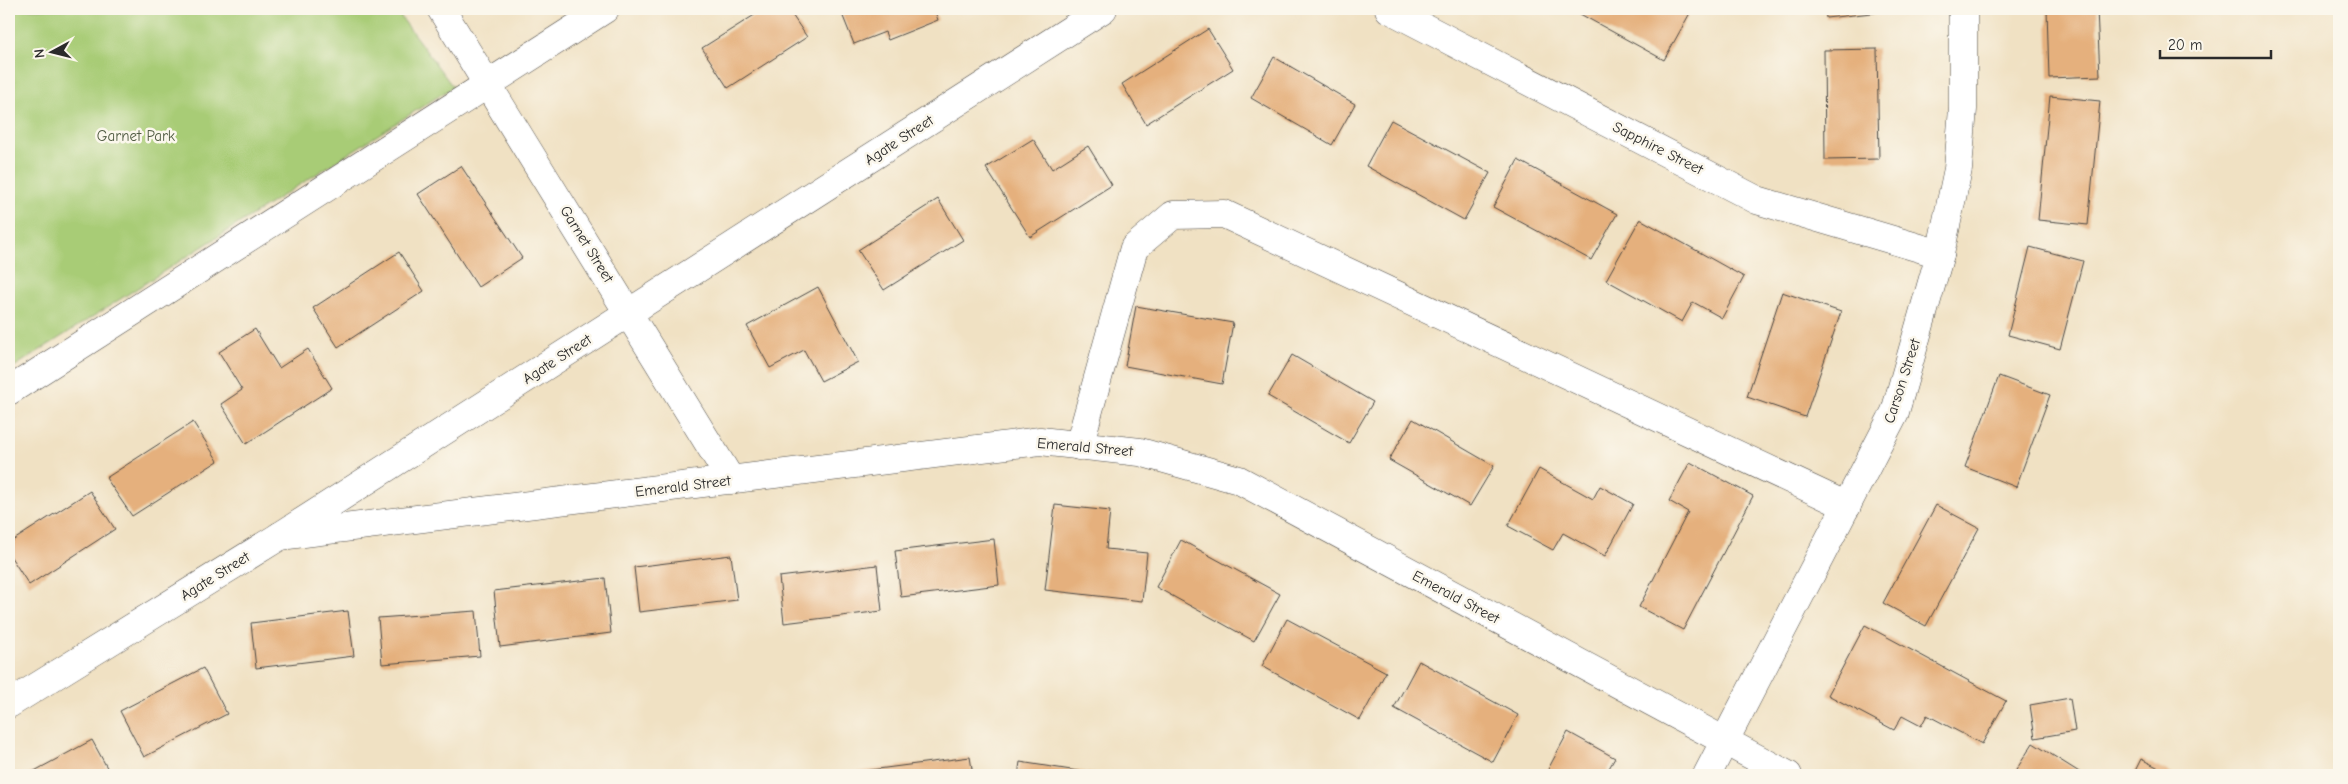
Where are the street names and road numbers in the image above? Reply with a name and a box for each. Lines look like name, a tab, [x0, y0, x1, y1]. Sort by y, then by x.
street label: Agate Street	[861, 111, 937, 169]
street label: Sapphire Street	[1610, 117, 1707, 179]
street label: Garnet Street	[556, 202, 618, 286]
street label: Agate Street	[519, 330, 595, 388]
street label: Carson Street	[1880, 336, 1924, 426]
street label: Emerald Street	[1036, 434, 1134, 460]
street label: Emerald Street	[634, 471, 733, 501]
street label: Agate Street	[177, 547, 254, 604]
street label: Emerald Street	[1409, 566, 1503, 628]

